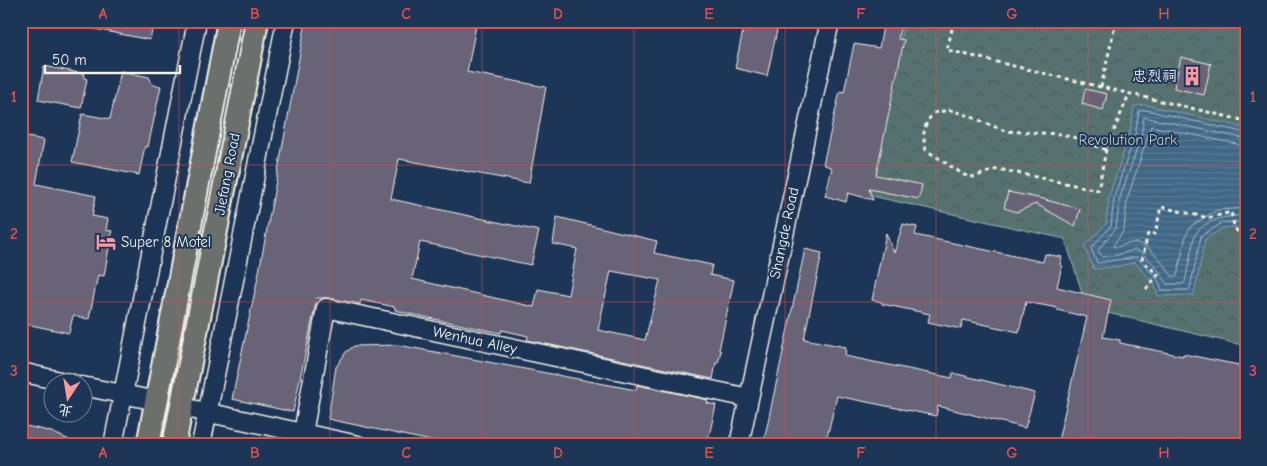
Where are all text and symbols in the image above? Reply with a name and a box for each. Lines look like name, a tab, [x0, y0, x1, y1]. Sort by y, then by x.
text: A	[99, 5, 108, 23]
text: B	[250, 5, 260, 23]
text: C	[401, 5, 411, 23]
text: D	[553, 5, 563, 23]
text: E	[704, 5, 714, 23]
text: F	[856, 5, 866, 23]
text: G	[1006, 5, 1018, 23]
text: H	[1158, 5, 1170, 23]
scale bar	[45, 42, 180, 74]
text: 50 m	[52, 51, 87, 69]
building icon: 忠烈祠	[1181, 65, 1203, 87]
place label: 忠烈祠	[1132, 67, 1177, 85]
text: 1	[11, 88, 17, 106]
text: 1	[1250, 88, 1256, 106]
park label: Revolution Park	[1079, 131, 1178, 149]
street label: Jiefang Road	[210, 132, 244, 216]
street label: Shangde Road	[766, 186, 802, 280]
text: 2	[10, 225, 18, 243]
text: 2	[1249, 225, 1257, 243]
hotel icon: Super 8 Motel	[95, 231, 117, 253]
place label: Super 8 Motel	[121, 233, 211, 251]
street label: Wenhua Alley	[431, 322, 519, 358]
text: 3	[10, 362, 18, 380]
text: 3	[1249, 362, 1257, 380]
north arrow	[42, 374, 92, 424]
text: 北	[57, 400, 74, 420]
text: A	[99, 444, 108, 462]
text: B	[250, 444, 260, 462]
text: C	[401, 444, 411, 462]
text: D	[553, 444, 563, 462]
text: E	[704, 444, 714, 462]
text: F	[856, 444, 866, 462]
text: G	[1006, 444, 1018, 462]
text: H	[1158, 444, 1170, 462]

